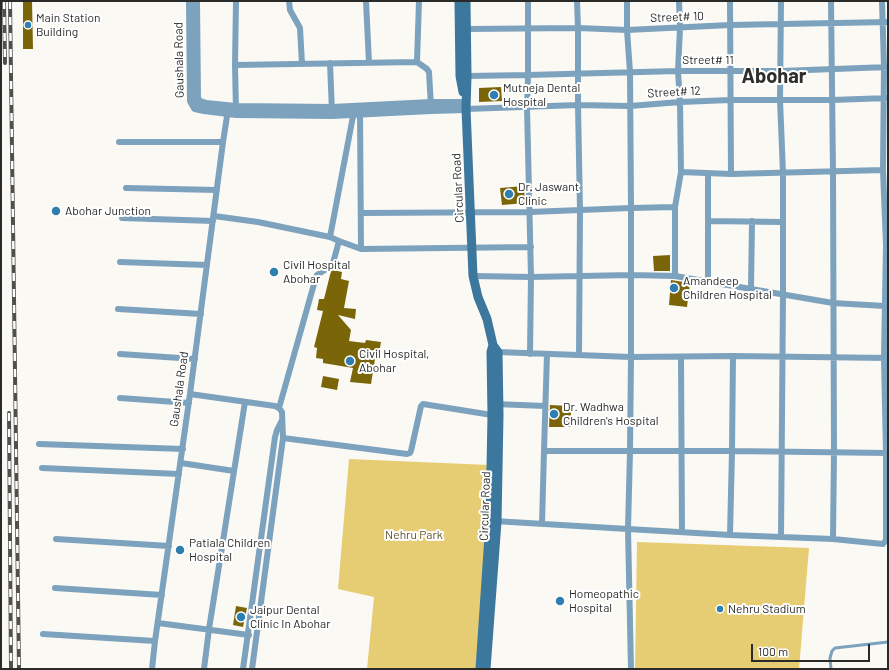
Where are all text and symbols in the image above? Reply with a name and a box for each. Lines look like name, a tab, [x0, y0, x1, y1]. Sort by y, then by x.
street label: Street# 10	[650, 9, 704, 25]
place label: Main Station Building	[36, 11, 101, 39]
marker: Main Station Building	[23, 20, 33, 30]
street label: Gaushala Road	[171, 22, 187, 98]
street label: Street# 11	[682, 53, 734, 67]
district label: Abohar	[742, 64, 806, 88]
place label: Mutneja Dental Hospital	[503, 81, 580, 109]
street label: Street# 12	[647, 83, 701, 101]
marker: Mutneja Dental Hospital	[488, 89, 500, 101]
street label: Circular Road	[449, 153, 467, 223]
place label: Dr. Jaswant Clinic	[518, 180, 579, 208]
marker: Dr. Jaswant Clinic	[503, 188, 515, 200]
place label: Abohar Junction	[65, 204, 151, 218]
marker: Abohar Junction	[50, 205, 62, 217]
place label: Civil Hospital Abohar	[283, 258, 350, 286]
marker: Civil Hospital Abohar	[268, 266, 280, 278]
place label: Amandeep Children Hospital	[683, 274, 772, 302]
marker: Amandeep Children Hospital	[668, 282, 680, 294]
place label: Civil Hospital, Abohar	[359, 347, 430, 375]
street label: Gaushala Road	[167, 350, 191, 428]
marker: Civil Hospital, Abohar	[344, 355, 356, 367]
place label: Dr. Wadhwa Children's Hospital	[563, 400, 658, 428]
marker: Dr. Wadhwa Children's Hospital	[548, 408, 560, 420]
street label: Circular Road	[477, 471, 493, 541]
park label: Nehru Park	[385, 528, 443, 542]
place label: Patiala Children Hospital	[189, 536, 270, 564]
marker: Patiala Children Hospital	[174, 544, 186, 556]
place label: Homeopathic Hospital	[569, 587, 639, 615]
marker: Homeopathic Hospital	[554, 595, 566, 607]
place label: Nehru Stadium	[728, 602, 806, 616]
place label: Jaipur Dental Clinic In Abohar	[250, 603, 331, 631]
marker: Nehru Stadium	[715, 604, 725, 614]
marker: Jaipur Dental Clinic In Abohar	[235, 611, 247, 623]
scale bar	[753, 636, 872, 662]
text: 100 m	[758, 644, 788, 658]

